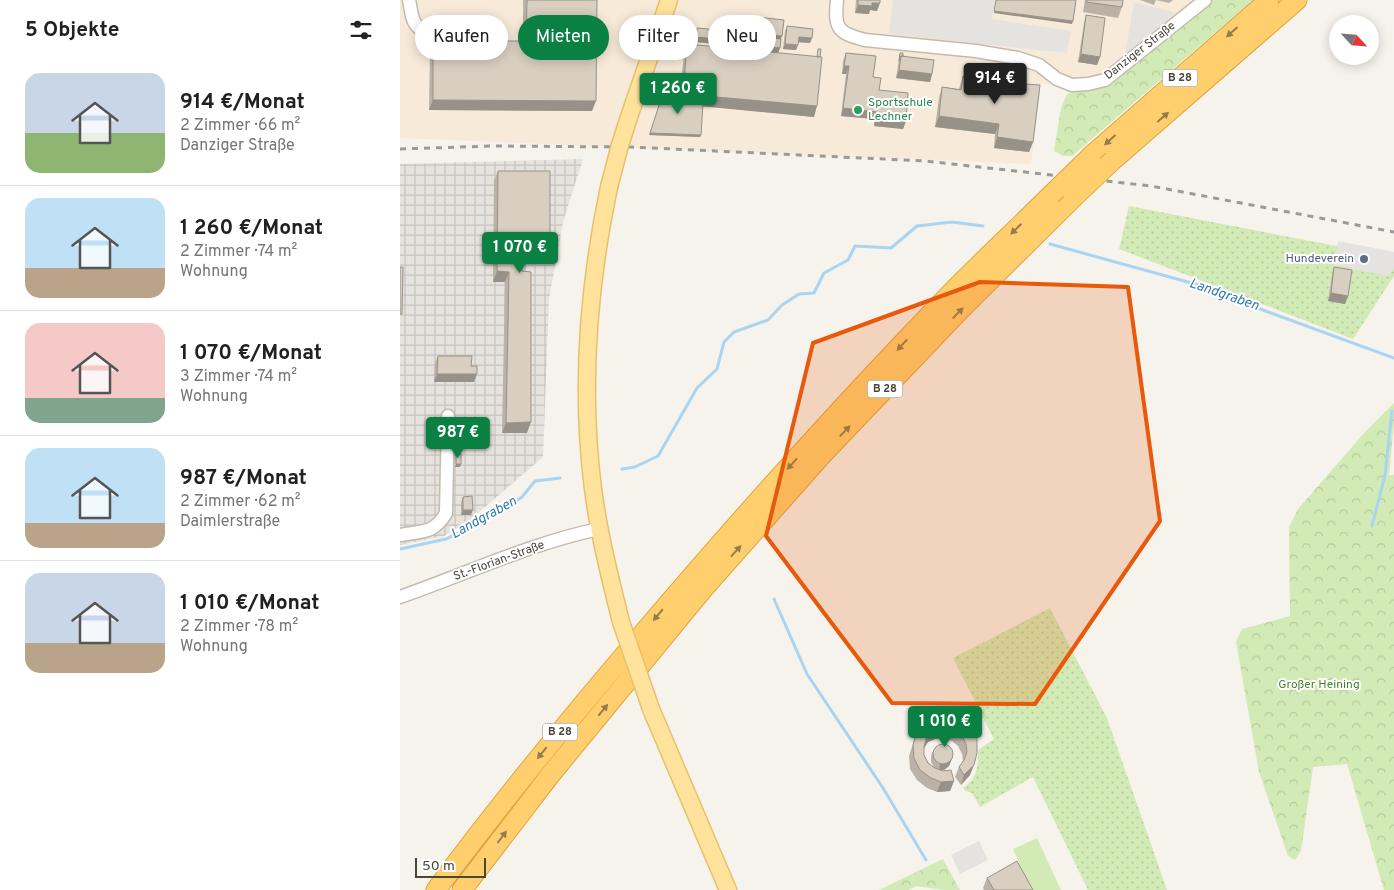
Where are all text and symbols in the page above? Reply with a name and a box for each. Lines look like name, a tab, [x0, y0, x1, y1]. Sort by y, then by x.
chip: Kaufen	[415, 15, 508, 60]
chip: Mieten	[518, 15, 609, 60]
chip: Filter	[619, 15, 698, 60]
chip: Neu	[708, 15, 776, 60]
north arrow	[1329, 15, 1379, 65]
map controls	[1329, 15, 1379, 65]
icon: filters	[347, 16, 375, 44]
text: 5 Objekte	[25, 17, 119, 44]
street label: Danziger Straße	[1101, 18, 1179, 84]
one-way arrow	[1226, 26, 1238, 37]
pin: 914 €	[960, 62, 1030, 105]
text: 914 €	[975, 69, 1015, 89]
road number: B 28	[1162, 70, 1198, 86]
pin: 1 260 €	[632, 72, 724, 115]
text: 1 260 €	[651, 79, 705, 99]
text: 914 €/Monat	[180, 89, 305, 116]
icon: home	[65, 93, 125, 153]
place label: Sportschule Lechner	[868, 95, 933, 125]
marker: Sportschule Lechner	[852, 104, 864, 116]
one-way arrow	[1156, 111, 1169, 122]
text: 2 Zimmer · 66 m²	[180, 116, 300, 136]
one-way arrow	[1104, 134, 1117, 145]
text: Danziger Straße	[180, 136, 295, 156]
text: 1 260 €/Monat	[180, 215, 323, 242]
icon: home	[65, 218, 125, 278]
one-way arrow	[1011, 223, 1023, 235]
pin: 1 070 €	[474, 232, 566, 274]
text: 1 070 €	[493, 238, 547, 258]
text: 2 Zimmer · 74 m²	[180, 242, 297, 262]
place label: Hundeverein	[1286, 251, 1354, 267]
marker: Hundeverein	[1358, 253, 1370, 265]
text: Wohnung	[180, 262, 248, 282]
water label: Landgraben	[1187, 275, 1261, 315]
one-way arrow	[952, 307, 964, 319]
one-way arrow	[896, 338, 908, 350]
text: 1 070 €/Monat	[180, 340, 322, 367]
icon: home	[65, 343, 125, 403]
text: 3 Zimmer · 74 m²	[180, 367, 297, 387]
road number: B 28	[868, 380, 902, 398]
text: Wohnung	[180, 387, 248, 407]
pin: 987 €	[423, 416, 493, 459]
text: 987 €	[437, 423, 479, 443]
one-way arrow	[839, 425, 851, 437]
one-way arrow	[786, 457, 798, 469]
text: 987 €/Monat	[180, 465, 307, 492]
icon: home	[65, 468, 125, 528]
text: 2 Zimmer · 62 m²	[180, 492, 301, 512]
water label: Landgraben	[448, 493, 520, 543]
text: Daimlerstraße	[180, 512, 280, 532]
street label: St.-Florian-Straße	[451, 537, 547, 585]
one-way arrow	[731, 545, 742, 558]
text: 1 010 €/Monat	[180, 590, 319, 617]
icon: home	[65, 593, 125, 653]
one-way arrow	[652, 609, 664, 621]
text: 2 Zimmer · 78 m²	[180, 617, 298, 637]
text: Wohnung	[180, 637, 248, 657]
park label: Großer Heining	[1278, 677, 1360, 693]
one-way arrow	[598, 704, 609, 717]
pin: 1 010 €	[899, 706, 991, 748]
text: 1 010 €	[919, 712, 971, 732]
road number: B 28	[542, 724, 578, 740]
one-way arrow	[537, 746, 548, 759]
one-way arrow	[497, 831, 508, 844]
scale bar	[415, 855, 486, 878]
text: 50 m	[422, 858, 455, 875]

